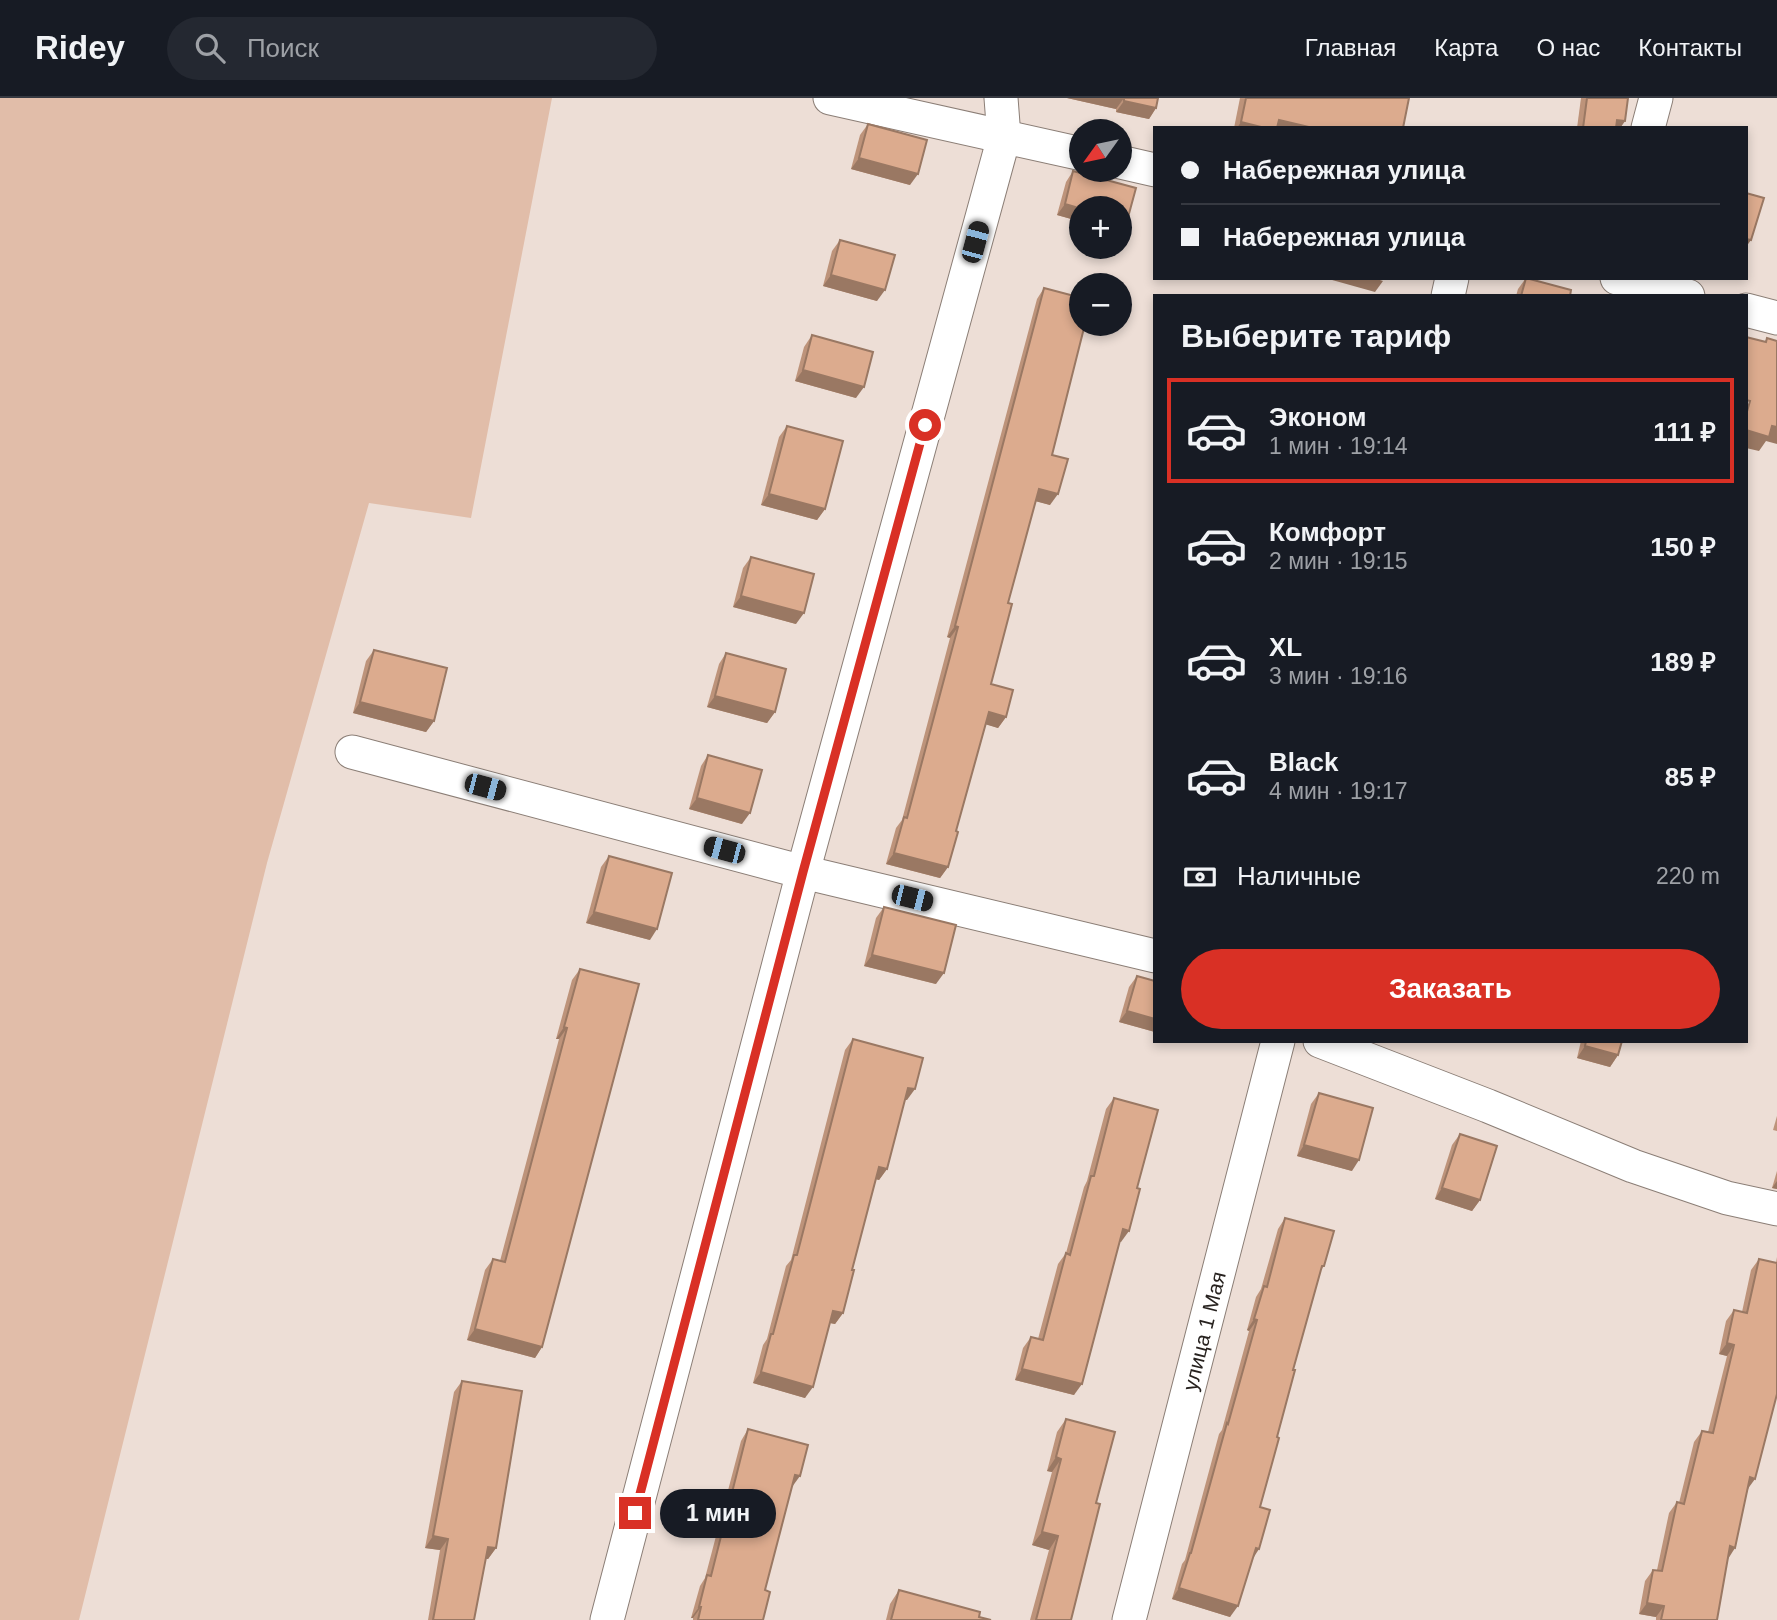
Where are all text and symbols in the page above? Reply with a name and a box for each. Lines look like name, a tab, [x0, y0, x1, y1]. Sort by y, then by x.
search box	[167, 17, 657, 80]
text: Ridey	[35, 29, 125, 66]
icon: search	[191, 29, 229, 67]
text: Поиск	[247, 33, 319, 63]
text: Главная	[1305, 34, 1396, 61]
text: Карта	[1434, 34, 1498, 61]
text: О нас	[1536, 34, 1600, 61]
text: Контакты	[1638, 34, 1742, 61]
north arrow	[1069, 119, 1132, 182]
map controls	[1069, 119, 1132, 336]
text: Набережная улица	[1223, 155, 1465, 185]
button: +	[1069, 196, 1132, 259]
car	[960, 219, 991, 265]
text: Набережная улица	[1223, 222, 1465, 252]
button: −	[1069, 273, 1132, 336]
text: Выберите тариф	[1181, 318, 1451, 354]
icon: car	[1185, 399, 1248, 462]
text: Эконом	[1269, 402, 1367, 432]
route start	[909, 409, 941, 441]
text: 111 ₽	[1653, 417, 1716, 447]
text: 1 мин · 19:14	[1269, 433, 1408, 459]
icon: car	[1185, 514, 1248, 577]
text: Комфорт	[1269, 517, 1386, 547]
text: 150 ₽	[1650, 532, 1716, 562]
text: 2 мин · 19:15	[1269, 548, 1408, 574]
icon: car	[1185, 629, 1248, 692]
text: XL	[1269, 632, 1302, 662]
text: 189 ₽	[1650, 647, 1716, 677]
text: 3 мин · 19:16	[1269, 663, 1408, 689]
icon: car	[1185, 744, 1248, 807]
text: Black	[1269, 747, 1338, 777]
text: 85 ₽	[1665, 762, 1716, 792]
car	[462, 771, 509, 803]
text: 4 мин · 19:17	[1269, 778, 1408, 804]
car	[701, 834, 748, 866]
icon: cash	[1181, 858, 1219, 896]
text: Наличные	[1237, 861, 1361, 891]
text: 220 m	[1656, 863, 1720, 889]
car	[890, 883, 935, 913]
button: Заказать	[1181, 949, 1720, 1029]
street label: улица 1 Мая	[1178, 1269, 1230, 1393]
callout: 1 мин	[660, 1488, 775, 1538]
route end	[619, 1497, 651, 1529]
text: 1 мин	[686, 1500, 750, 1526]

